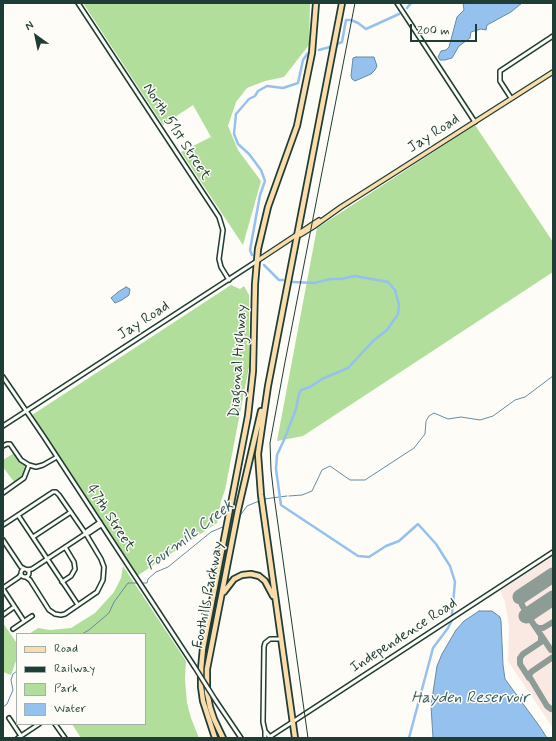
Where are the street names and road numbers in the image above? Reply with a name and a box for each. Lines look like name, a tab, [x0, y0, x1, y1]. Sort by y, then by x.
street label: North 51st Street	[138, 80, 214, 184]
street label: Jay Road	[405, 111, 463, 157]
street label: Jay Road	[115, 298, 173, 344]
street label: Diagonal Highway	[226, 304, 252, 418]
street label: 47th Street	[82, 481, 138, 555]
street label: Foothills Parkway	[190, 540, 228, 650]
street label: Independence Road	[347, 595, 461, 677]

